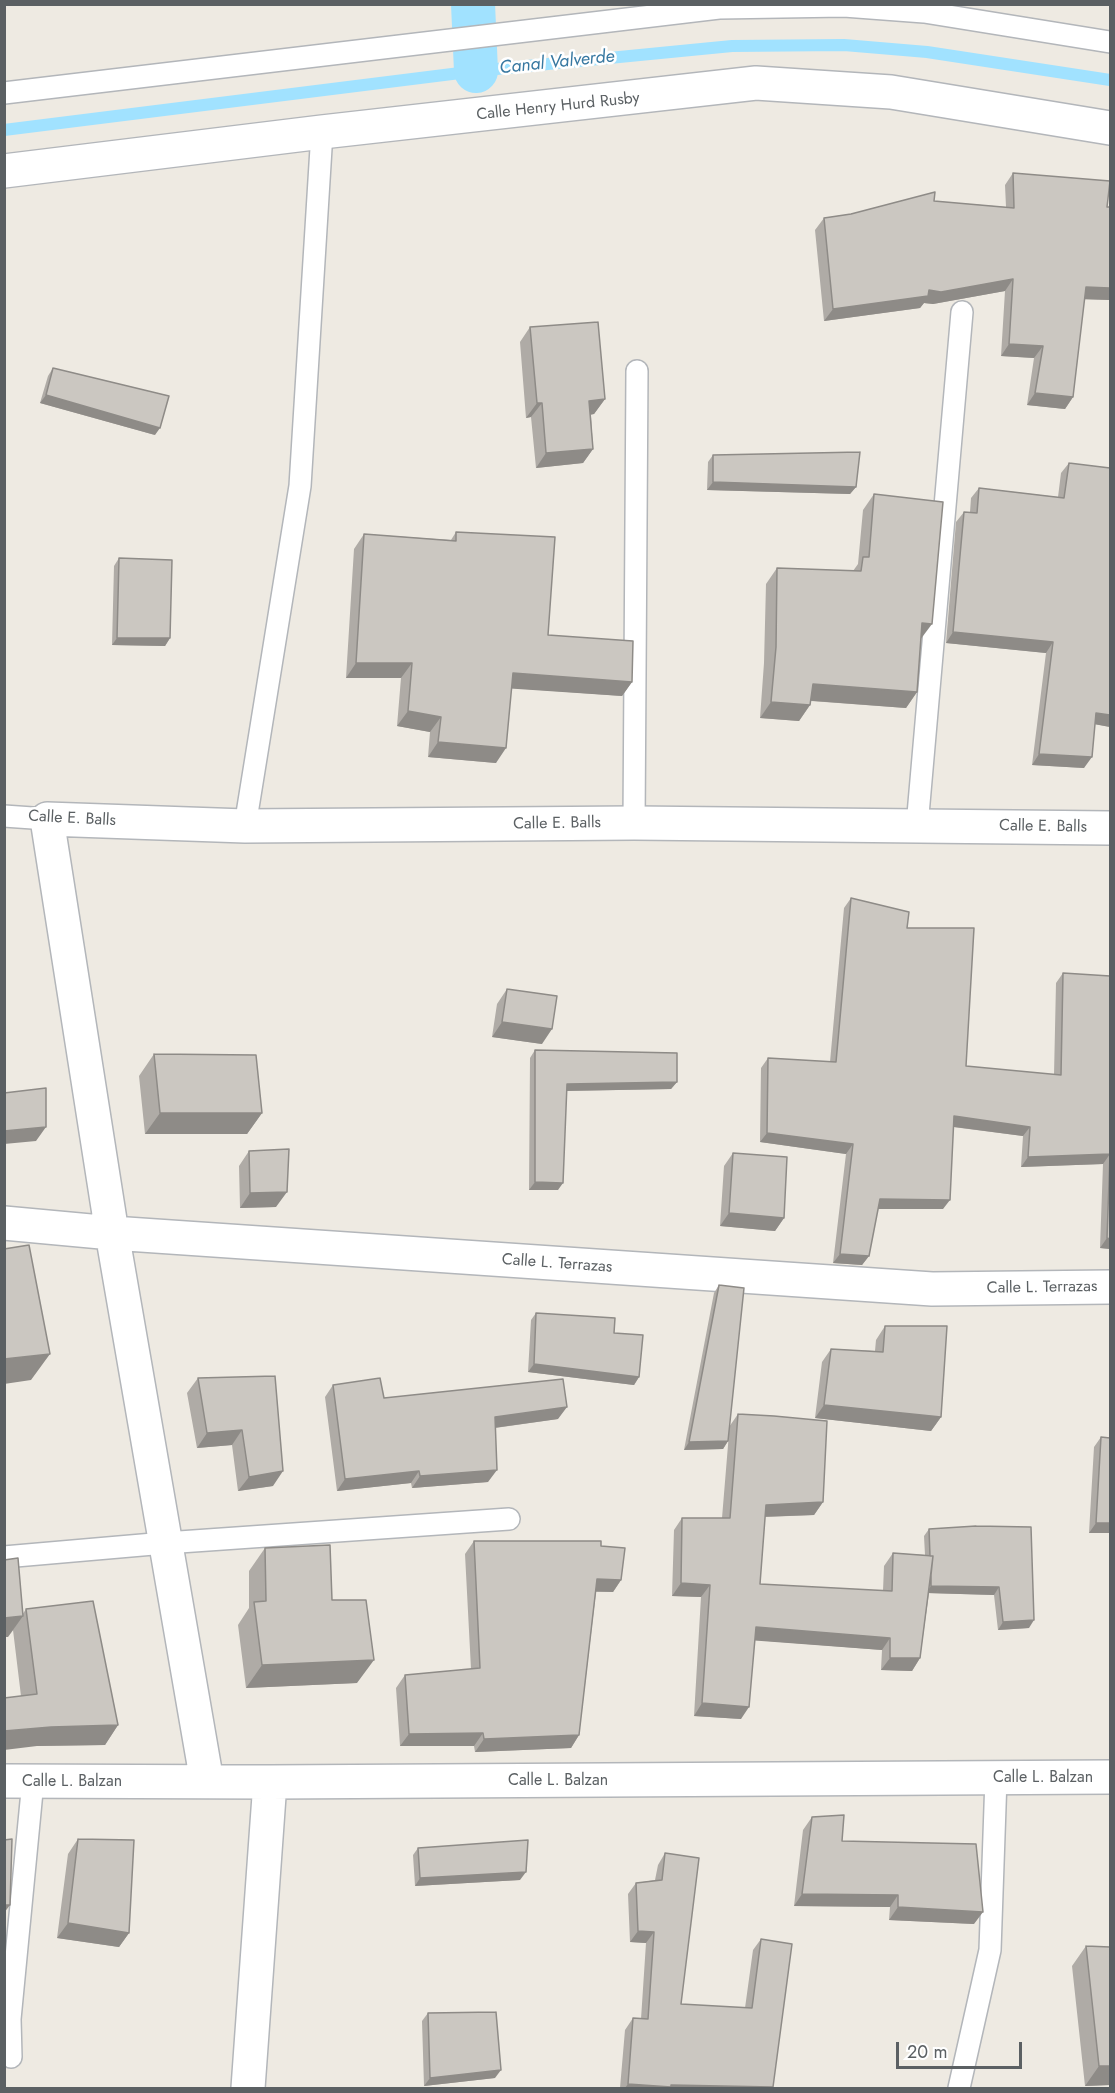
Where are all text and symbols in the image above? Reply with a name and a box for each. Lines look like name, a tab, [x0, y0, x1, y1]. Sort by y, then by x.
water label: Canal Valverde	[498, 46, 616, 80]
street label: Calle Henry Hurd Rusby	[475, 89, 641, 125]
street label: Calle E. Balls	[28, 807, 116, 831]
street label: Calle E. Balls	[513, 814, 601, 834]
street label: Calle E. Balls	[999, 817, 1087, 837]
street label: Calle L. Terrazas	[501, 1251, 613, 1277]
street label: Calle L. Terrazas	[987, 1277, 1097, 1299]
street label: Calle L. Balzan	[993, 1768, 1093, 1788]
street label: Calle L. Balzan	[508, 1771, 608, 1791]
street label: Calle L. Balzan	[22, 1772, 122, 1792]
scale bar	[899, 2030, 1025, 2068]
text: 20 m	[907, 2039, 947, 2065]

